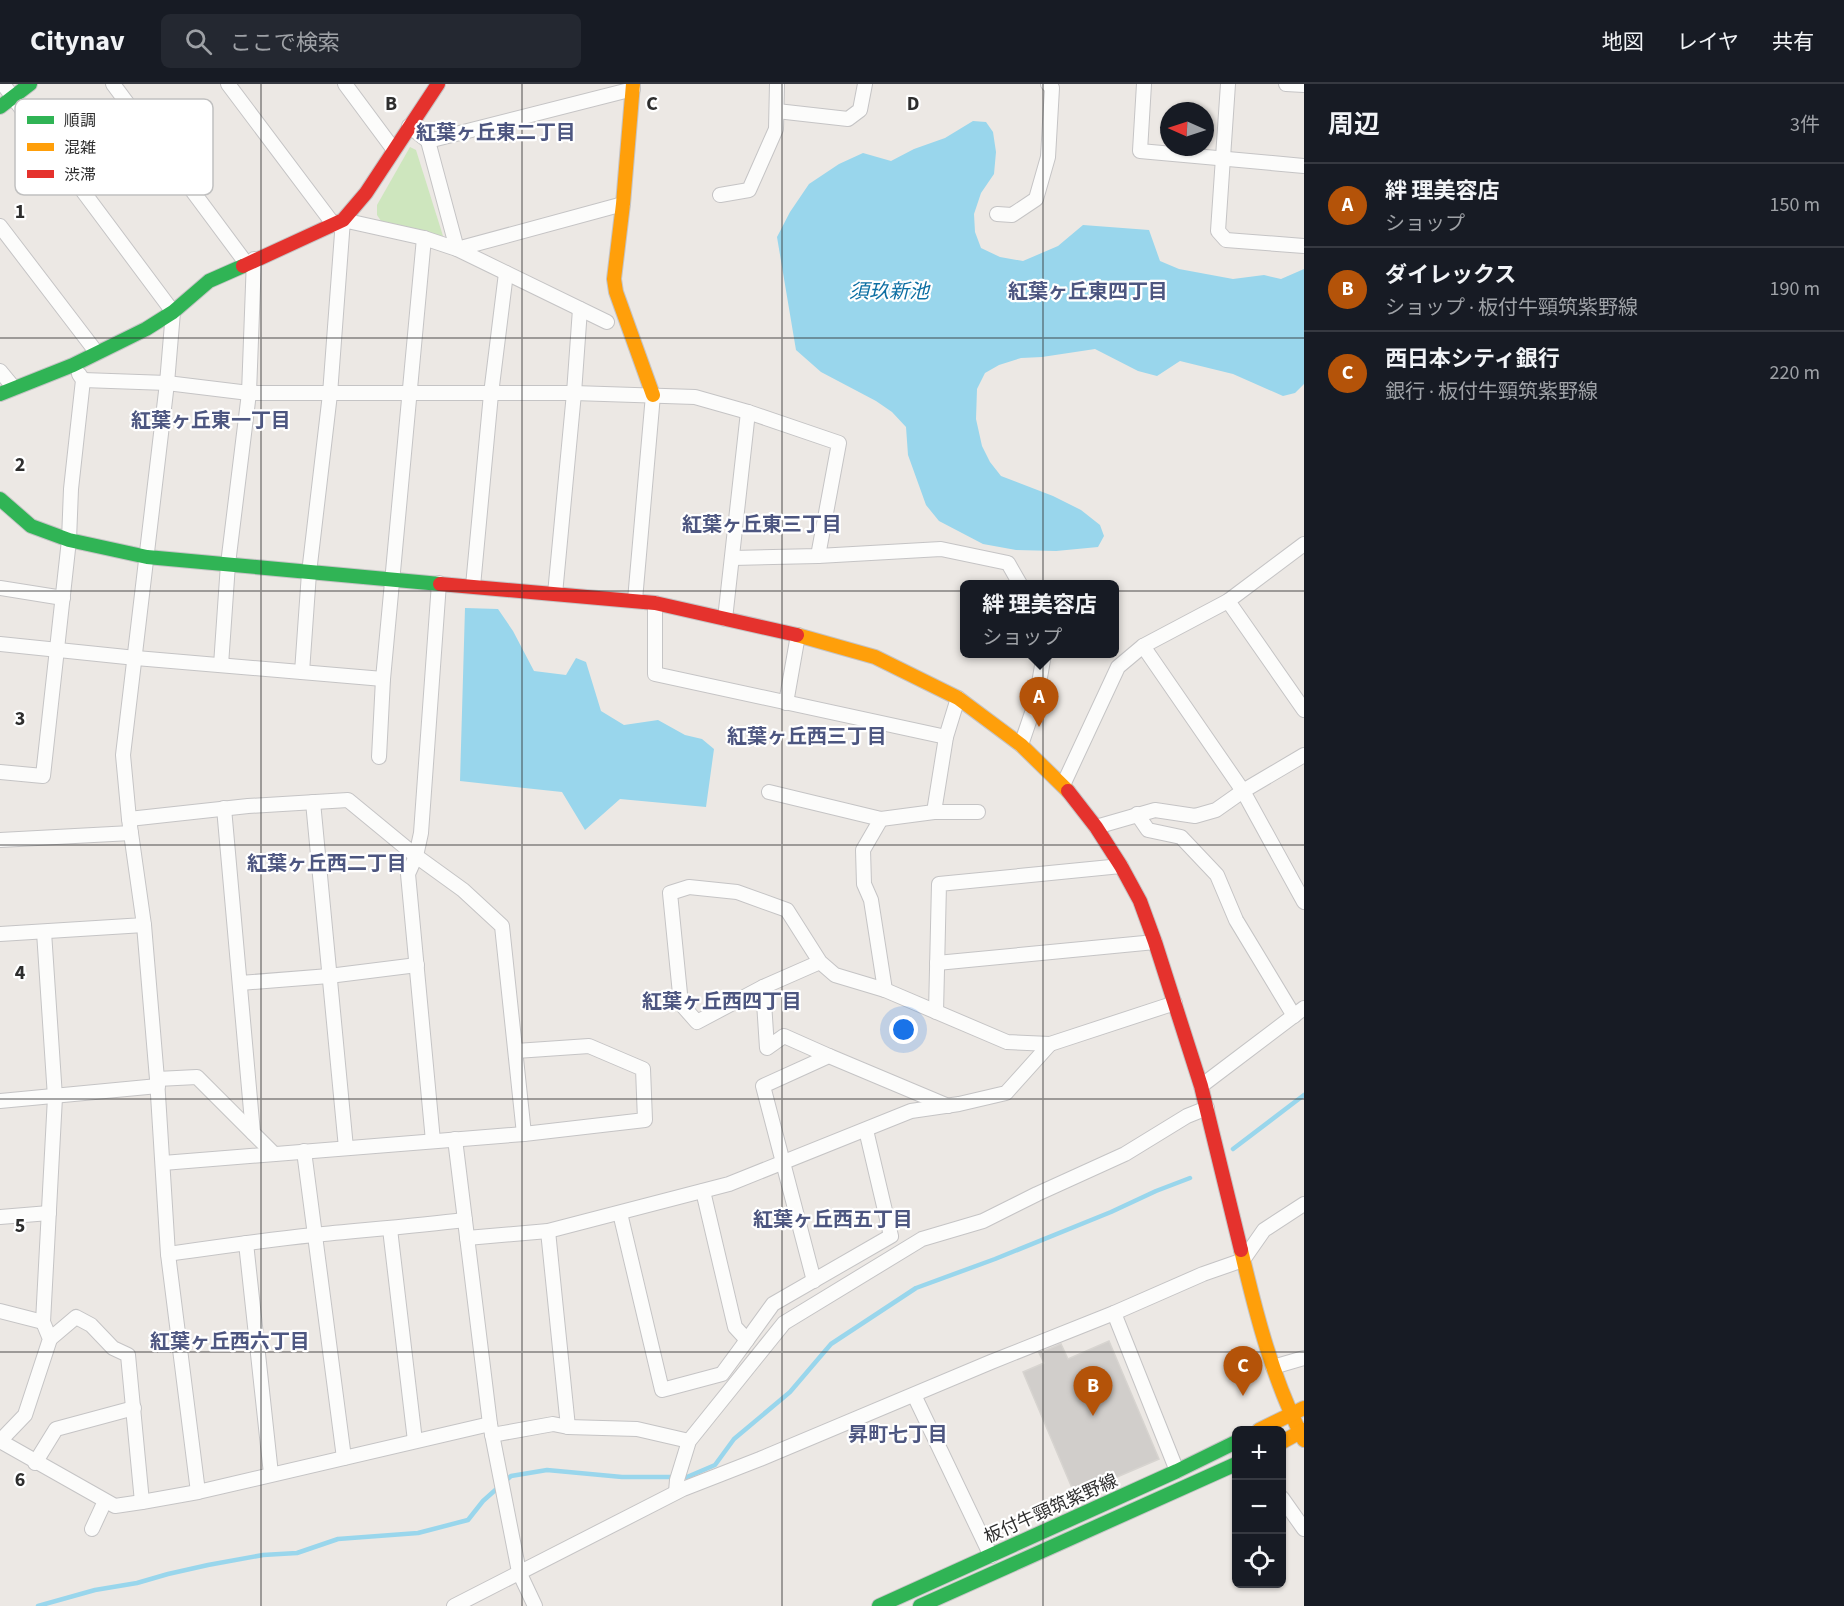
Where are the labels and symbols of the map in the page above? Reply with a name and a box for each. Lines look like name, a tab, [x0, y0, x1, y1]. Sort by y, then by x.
text: B	[385, 90, 397, 118]
text: C	[646, 90, 658, 118]
text: D	[907, 90, 919, 118]
legend	[15, 99, 213, 195]
north arrow	[1160, 102, 1214, 156]
text: 順調	[64, 110, 96, 132]
district label: 紅葉ヶ丘東二丁目	[416, 119, 576, 147]
text: 混雑	[64, 137, 96, 159]
text: 渋滞	[64, 164, 96, 186]
text: 1	[15, 198, 25, 226]
water label: 須玖新池	[849, 278, 931, 306]
district label: 紅葉ヶ丘東四丁目	[1008, 278, 1168, 306]
district label: 紅葉ヶ丘東一丁目	[131, 407, 291, 435]
text: 2	[15, 451, 25, 479]
district label: 紅葉ヶ丘東三丁目	[682, 511, 842, 539]
pin: A	[1020, 678, 1058, 727]
text: 3	[15, 705, 25, 733]
district label: 紅葉ヶ丘西三丁目	[727, 723, 887, 751]
district label: 紅葉ヶ丘西二丁目	[247, 850, 407, 878]
text: 4	[15, 959, 26, 987]
district label: 紅葉ヶ丘西四丁目	[642, 988, 802, 1016]
your location	[889, 1015, 918, 1044]
district label: 紅葉ヶ丘西五丁目	[753, 1206, 913, 1234]
text: 5	[15, 1212, 25, 1240]
district label: 紅葉ヶ丘西六丁目	[150, 1328, 310, 1356]
pin: C	[1224, 1346, 1262, 1396]
pin: B	[1074, 1366, 1112, 1416]
district label: 昇町七丁目	[848, 1421, 948, 1449]
text: 6	[15, 1466, 25, 1494]
street label: 板付牛頸筑紫野線	[980, 1468, 1122, 1550]

